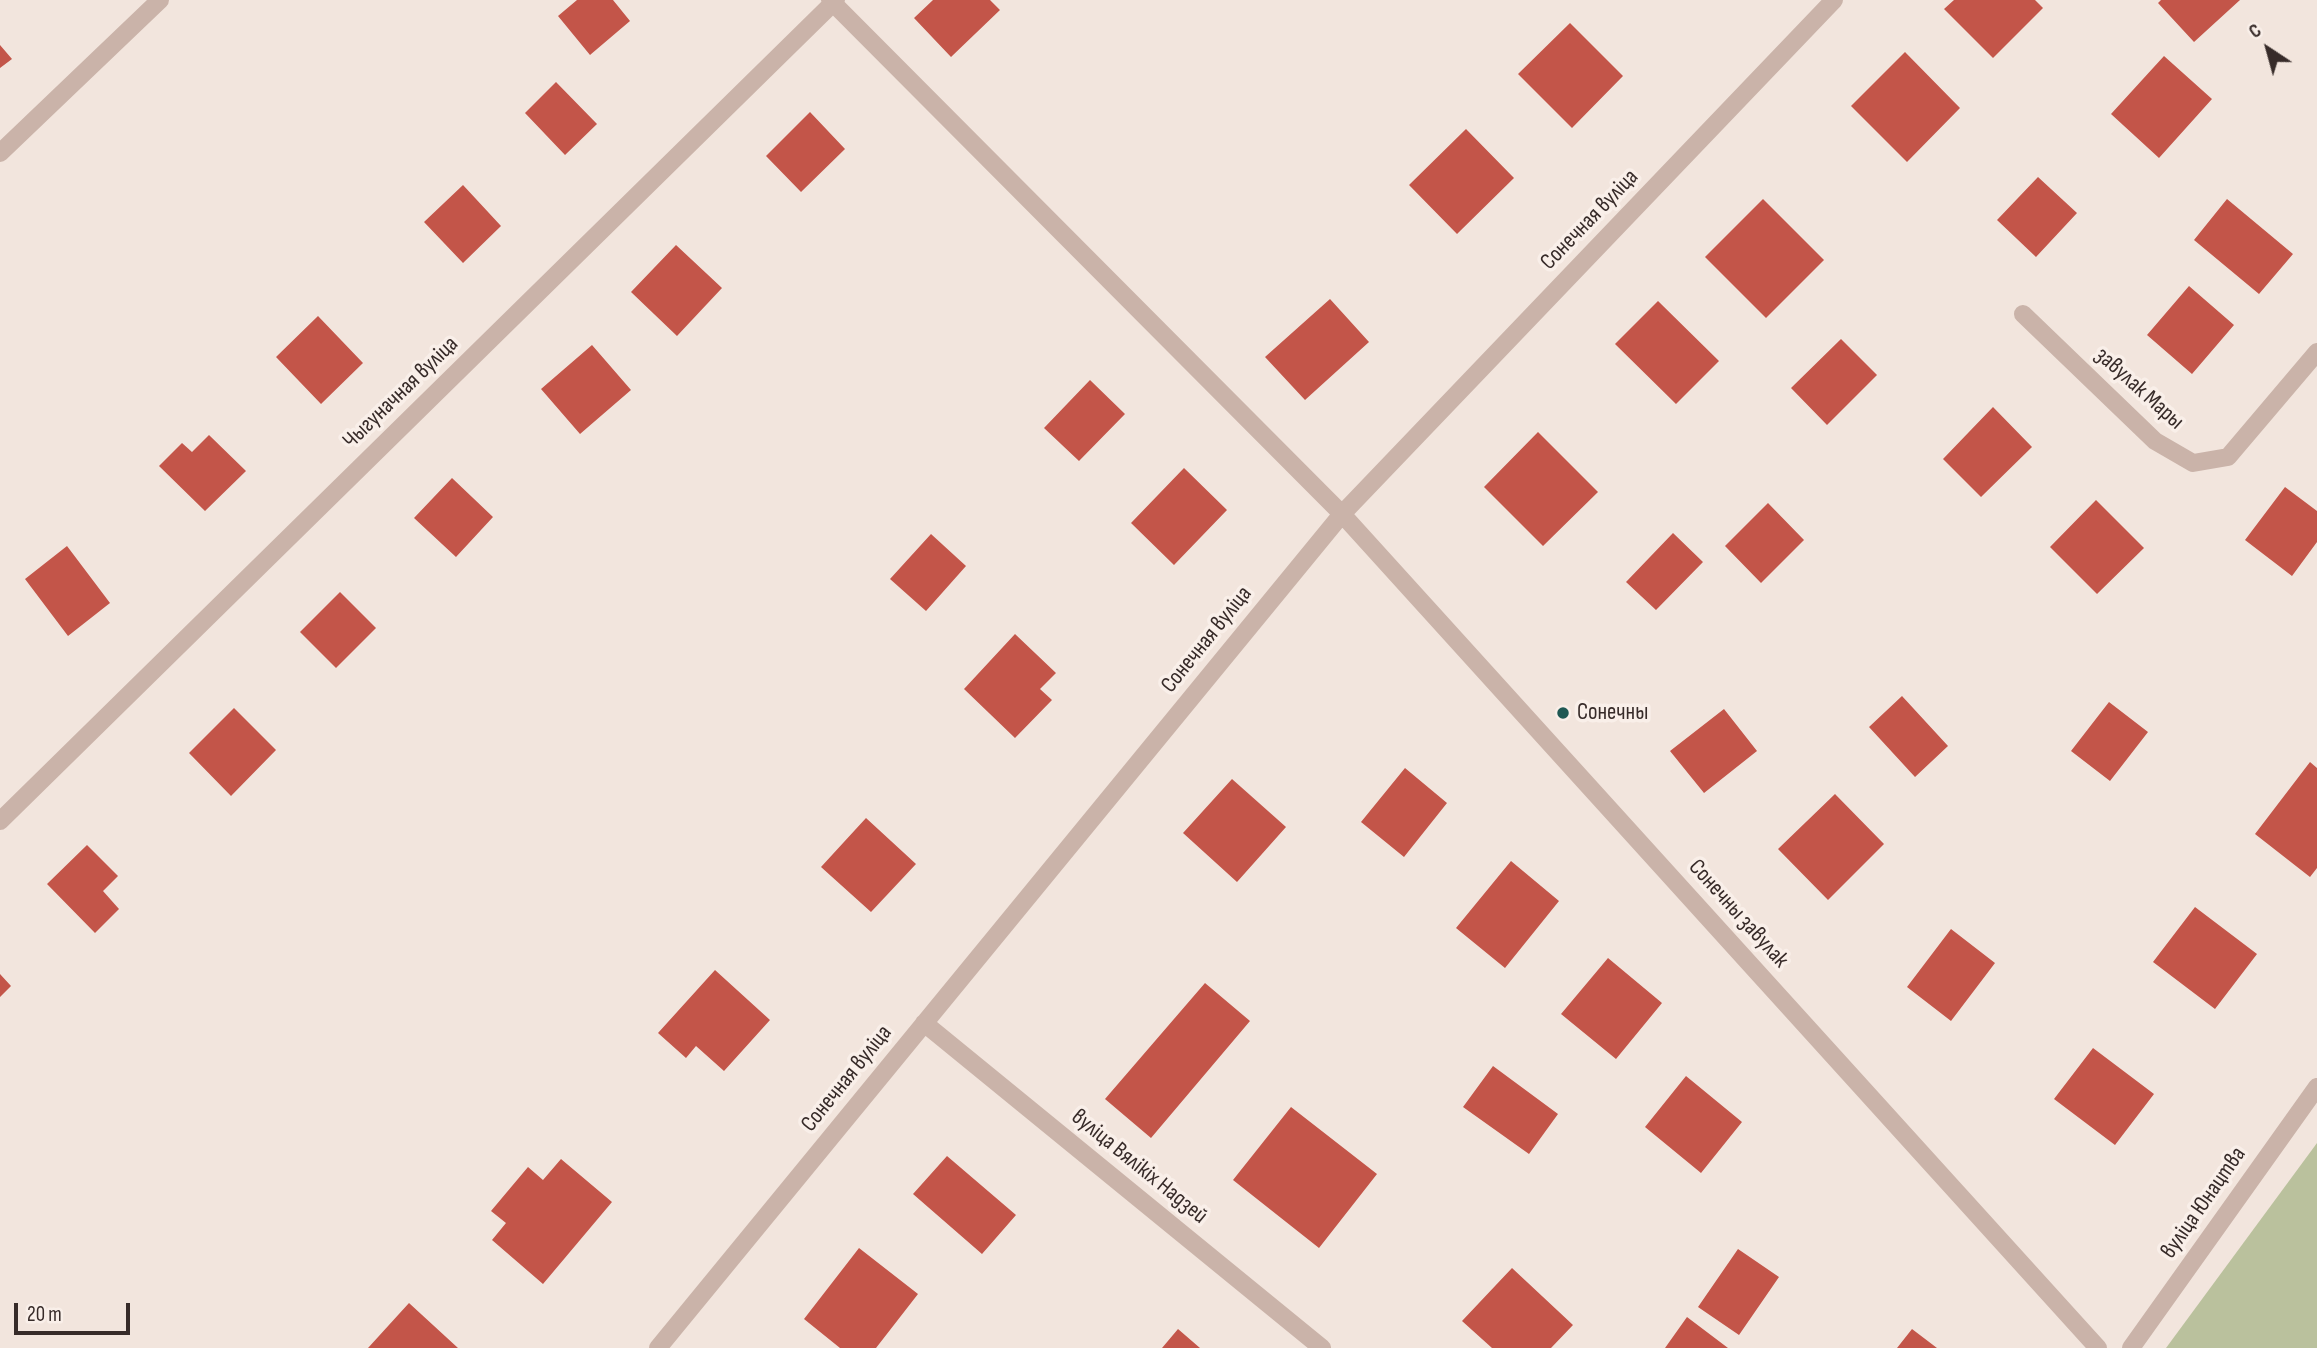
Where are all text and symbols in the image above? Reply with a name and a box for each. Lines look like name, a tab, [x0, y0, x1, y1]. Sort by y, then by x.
north arrow	[2233, 14, 2303, 84]
text: С	[2245, 19, 2266, 44]
street label: Сонечная вуліца	[1535, 164, 1645, 276]
street label: Чыгуначная вуліца	[338, 331, 464, 455]
street label: завулак Мары	[2089, 342, 2189, 436]
street label: Сонечная вуліца	[1156, 581, 1258, 699]
place label: Сонечны	[1577, 699, 1648, 727]
marker: Сонечны	[1555, 705, 1571, 721]
street label: Сонечны завулак	[1682, 854, 1794, 974]
street label: Сонечная вуліца	[796, 1020, 898, 1138]
street label: вуліца Вялікіх Надзей	[1065, 1104, 1213, 1230]
street label: вуліца Юнацтва	[2156, 1142, 2252, 1264]
scale bar	[18, 1288, 133, 1332]
text: 20 m	[27, 1302, 62, 1327]

